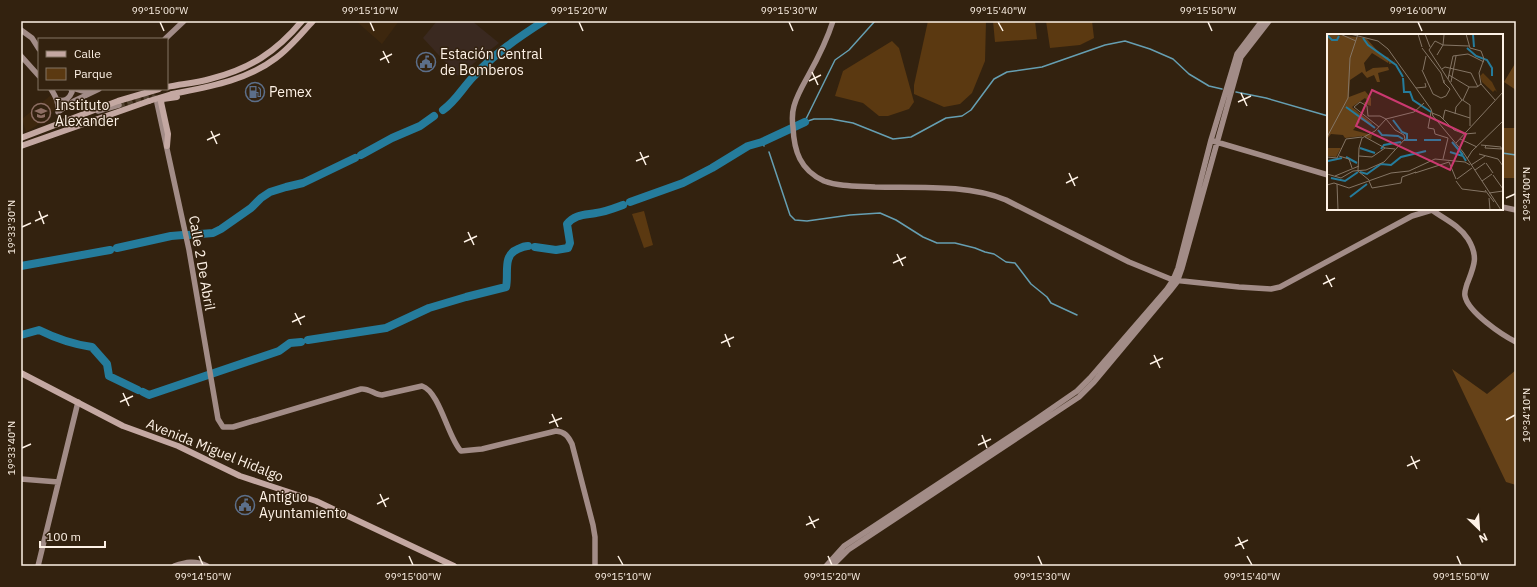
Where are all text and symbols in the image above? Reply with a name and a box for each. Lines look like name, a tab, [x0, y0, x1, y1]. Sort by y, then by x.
text: 99°15'00"W	[132, 4, 188, 17]
text: 99°15'10"W	[342, 4, 398, 17]
text: 99°15'20"W	[551, 4, 607, 17]
text: 99°15'30"W	[761, 4, 817, 17]
text: 99°15'40"W	[970, 4, 1026, 17]
text: 99°15'50"W	[1180, 4, 1236, 17]
text: 99°16'00"W	[1390, 4, 1446, 17]
inset map	[1327, 34, 1503, 210]
legend	[38, 38, 168, 90]
place label: Estación Central de Bomberos	[440, 45, 543, 79]
text: Calle	[74, 46, 101, 61]
public building icon: Estación Central de Bomberos	[415, 51, 437, 73]
text: Parque	[74, 66, 113, 81]
fuel station icon: Pemex	[244, 81, 266, 103]
place label: Pemex	[269, 83, 312, 101]
place label: Instituto Alexander	[55, 96, 119, 130]
school or university icon: Instituto Alexander	[30, 102, 52, 124]
text: 19°34'00"N	[1520, 167, 1533, 221]
text: 19°33'30"N	[5, 200, 18, 254]
street label: Calle 2 De Abril	[185, 214, 219, 312]
text: 19°34'10"N	[1520, 388, 1533, 442]
street label: Avenida Miguel Hidalgo	[144, 414, 286, 486]
text: 19°33'40"N	[5, 421, 18, 475]
place label: Antiguo Ayuntamiento	[259, 488, 347, 522]
public building icon: Antiguo Ayuntamiento	[234, 494, 256, 516]
north arrow	[1459, 509, 1499, 549]
scale bar	[40, 523, 105, 549]
text: 100 m	[46, 529, 81, 544]
text: N	[1477, 530, 1490, 546]
text: 99°14'50"W	[175, 570, 231, 583]
text: 99°15'00"W	[385, 570, 441, 583]
text: 99°15'10"W	[595, 570, 651, 583]
text: 99°15'20"W	[804, 570, 860, 583]
text: 99°15'30"W	[1014, 570, 1070, 583]
text: 99°15'40"W	[1224, 570, 1280, 583]
text: 99°15'50"W	[1433, 570, 1489, 583]

